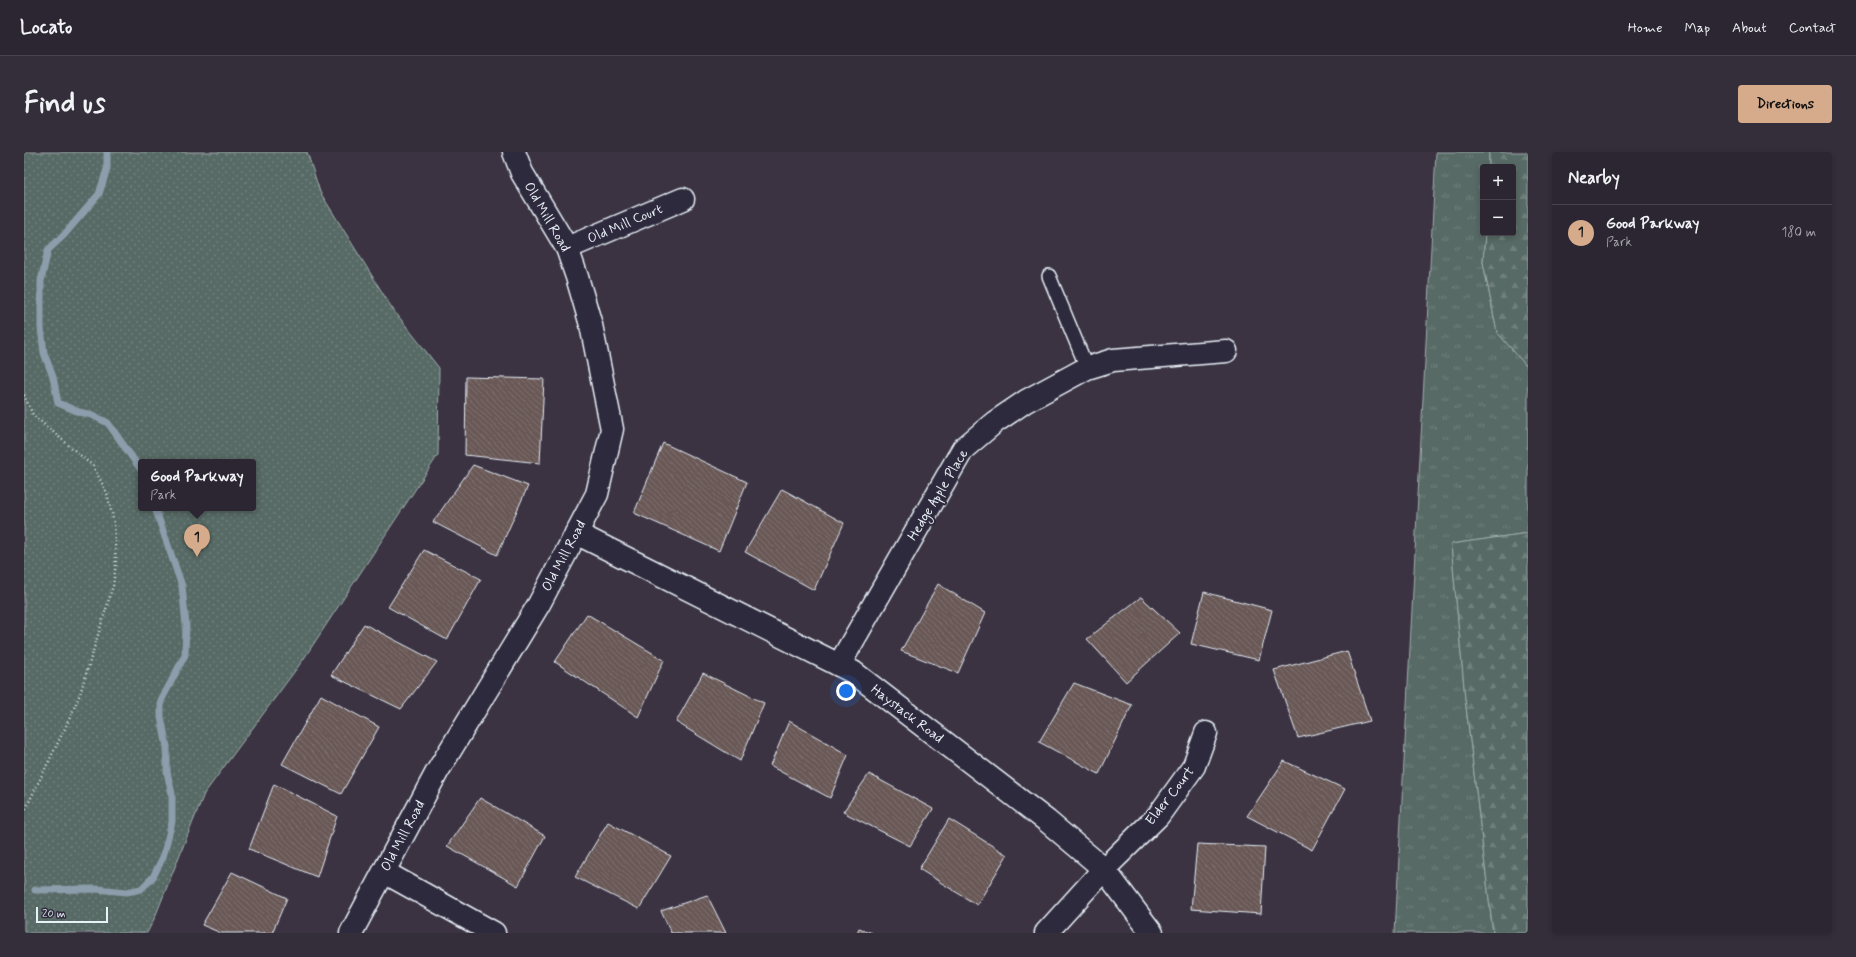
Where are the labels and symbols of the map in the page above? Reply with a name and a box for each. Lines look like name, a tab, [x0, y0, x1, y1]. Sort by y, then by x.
street label: Old Mill Road	[520, 179, 574, 255]
street label: Old Mill Court	[585, 200, 665, 248]
street label: Hedge Apple Place	[904, 445, 974, 545]
street label: Old Mill Road	[538, 517, 590, 595]
pin: 1	[184, 524, 210, 557]
your location	[836, 681, 856, 701]
street label: Haystack Road	[867, 681, 947, 747]
street label: Elder Court	[1141, 763, 1199, 829]
street label: Old Mill Road	[377, 797, 429, 875]
scale bar	[36, 905, 108, 924]

